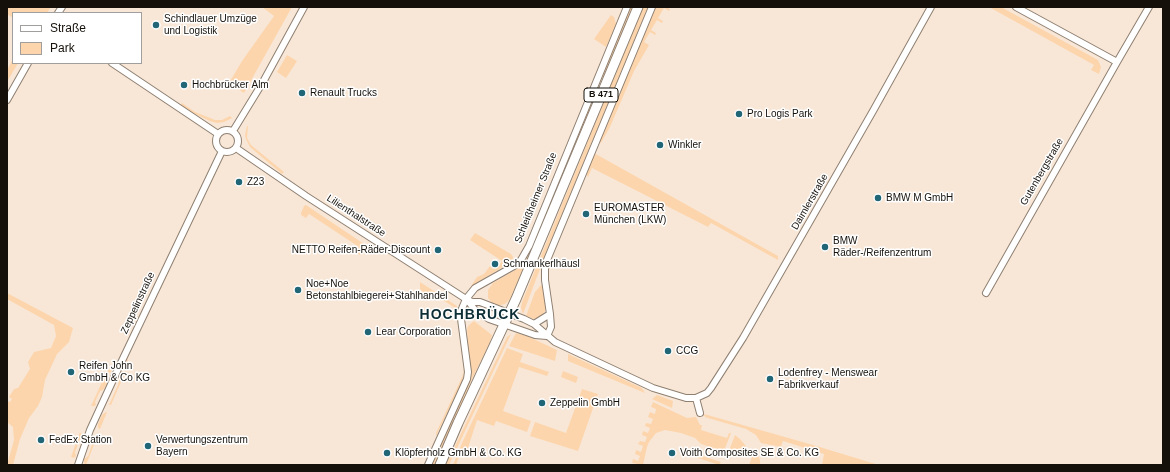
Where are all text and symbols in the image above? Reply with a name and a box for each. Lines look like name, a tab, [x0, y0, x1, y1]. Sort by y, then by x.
legend	[12, 12, 142, 64]
place label: Schindlauer Umzüge und Logistik	[164, 13, 257, 36]
marker: Schindlauer Umzüge und Logistik	[151, 20, 161, 30]
text: Straße	[50, 21, 86, 35]
text: Park	[50, 41, 75, 55]
place label: Hochbrücker Alm	[192, 79, 269, 91]
marker: Hochbrücker Alm	[179, 80, 189, 90]
place label: Renault Trucks	[310, 87, 377, 99]
marker: Renault Trucks	[297, 88, 307, 98]
road number: B 471	[584, 88, 618, 102]
place label: Pro Logis Park	[747, 108, 813, 120]
marker: Pro Logis Park	[734, 109, 744, 119]
street label: Gutenbergstraße	[1018, 136, 1066, 208]
place label: Winkler	[668, 139, 701, 151]
marker: Winkler	[655, 140, 665, 150]
street label: Schleißheimer Straße	[512, 151, 560, 245]
street label: Daimlerstraße	[789, 172, 831, 232]
place label: Z23	[247, 176, 264, 188]
marker: Z23	[234, 177, 244, 187]
place label: BMW M GmbH	[886, 192, 953, 204]
street label: Lilienthalstraße	[324, 193, 388, 239]
marker: BMW M GmbH	[873, 193, 883, 203]
place label: EUROMASTER München (LKW)	[594, 202, 666, 226]
marker: EUROMASTER München (LKW)	[581, 209, 591, 219]
place label: BMW Räder-/Reifenzentrum	[833, 235, 931, 258]
marker: BMW Räder-/Reifenzentrum	[820, 242, 830, 252]
place label: NETTO Reifen-Räder-Discount	[292, 244, 430, 256]
marker: NETTO Reifen-Räder-Discount	[433, 245, 443, 255]
place label: Schmankerlhäusl	[503, 258, 580, 270]
marker: Schmankerlhäusl	[490, 259, 500, 269]
street label: Zeppelinstraße	[118, 270, 158, 336]
place label: Noe+Noe Betonstahlbiegerei+Stahlhandel	[306, 278, 447, 302]
marker: Noe+Noe Betonstahlbiegerei+Stahlhandel	[293, 285, 303, 295]
district label: HOCHBRÜCK	[420, 307, 520, 323]
place label: Lear Corporation	[376, 326, 451, 338]
marker: Lear Corporation	[363, 327, 373, 337]
place label: CCG	[676, 345, 698, 357]
marker: CCG	[663, 346, 673, 356]
place label: Reifen John GmbH & Co KG	[79, 360, 150, 384]
marker: Reifen John GmbH & Co KG	[66, 367, 76, 377]
place label: Lodenfrey - Menswear Fabrikverkauf	[778, 367, 877, 390]
marker: Lodenfrey - Menswear Fabrikverkauf	[765, 374, 775, 384]
place label: Zeppelin GmbH	[550, 397, 620, 409]
marker: Zeppelin GmbH	[537, 398, 547, 408]
place label: FedEx Station	[49, 434, 112, 446]
place label: Verwertungszentrum Bayern	[156, 434, 248, 458]
marker: FedEx Station	[36, 435, 46, 445]
marker: Verwertungszentrum Bayern	[143, 441, 153, 451]
place label: Klöpferholz GmbH & Co. KG	[395, 447, 522, 459]
place label: Voith Composites SE & Co. KG	[680, 447, 819, 459]
marker: Klöpferholz GmbH & Co. KG	[382, 448, 392, 458]
marker: Voith Composites SE & Co. KG	[667, 448, 677, 458]

